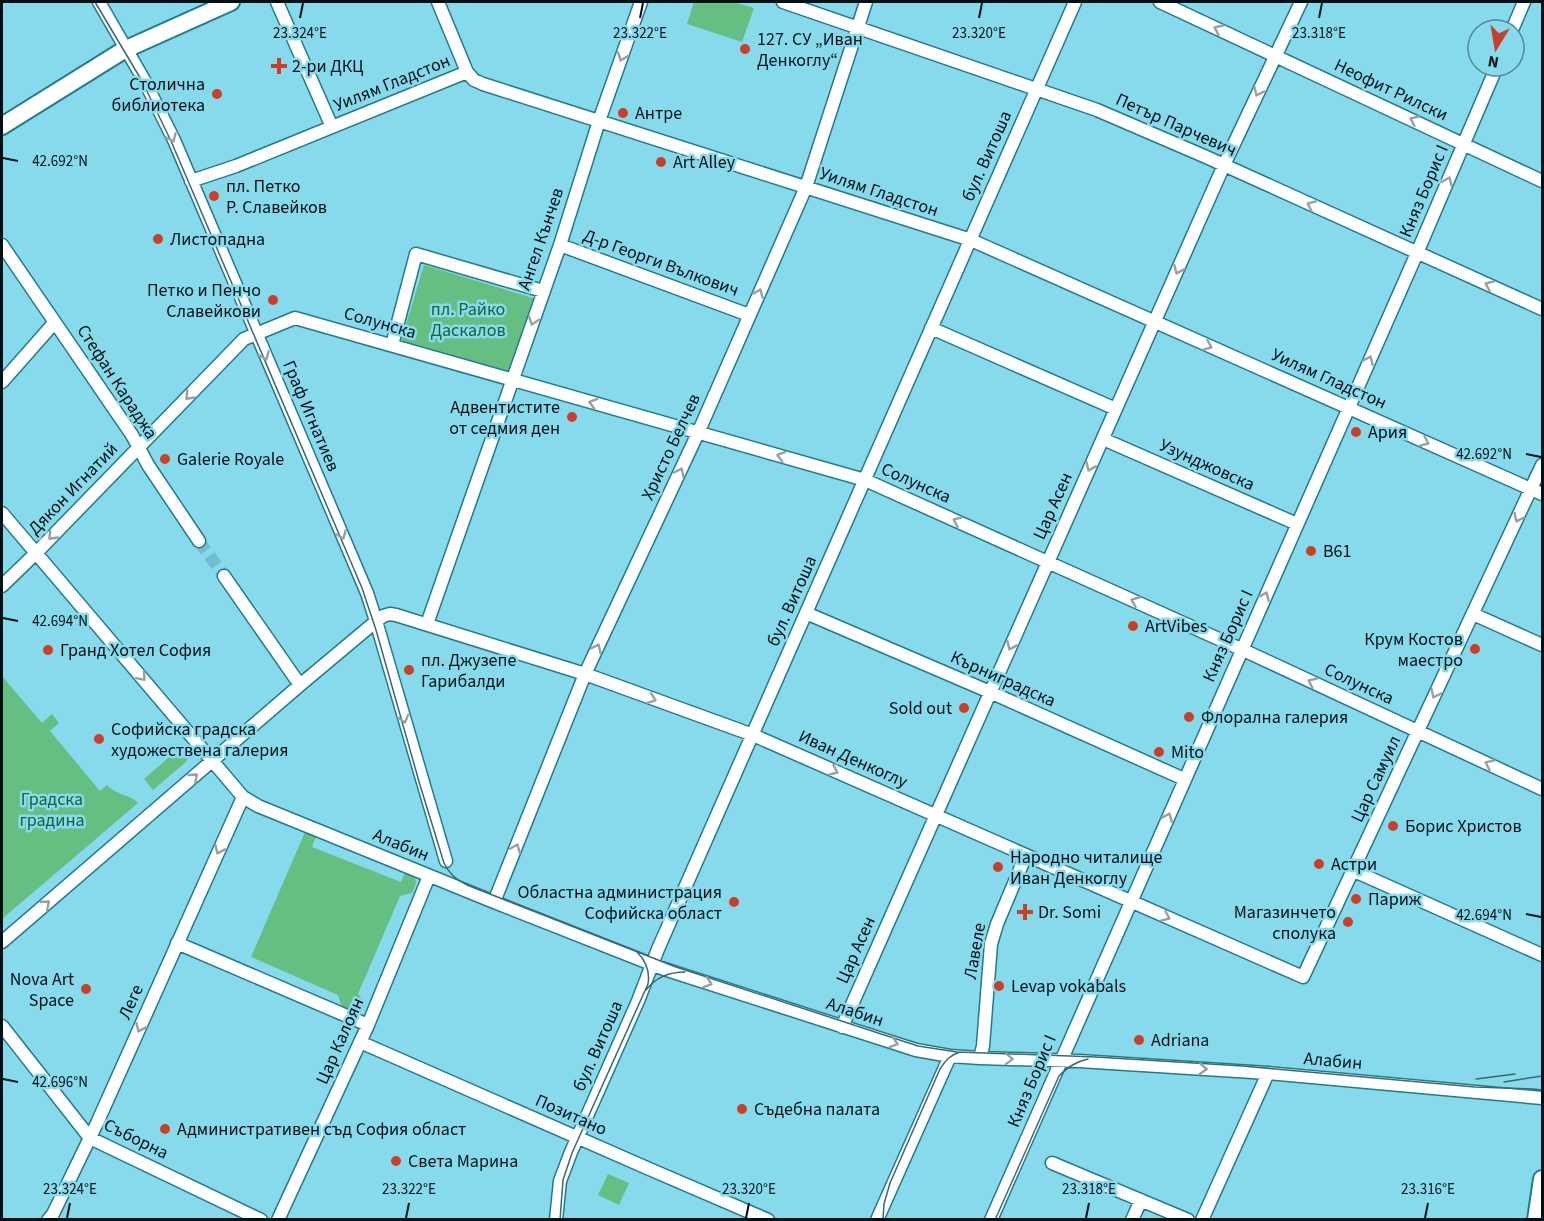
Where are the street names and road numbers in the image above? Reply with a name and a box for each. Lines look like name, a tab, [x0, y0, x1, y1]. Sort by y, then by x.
street label: Уилям Гладстон	[330, 48, 454, 118]
street label: Неофит Рилски	[1330, 53, 1452, 127]
street label: Петър Парчевич	[1112, 87, 1240, 163]
street label: бул. Витоша	[956, 107, 1018, 205]
street label: Княз Борис I	[1393, 141, 1455, 241]
street label: Уилям Гладстон	[816, 161, 942, 223]
street label: Ангел Кънчев	[512, 185, 570, 293]
street label: Д-р Георги Вълкович	[580, 223, 742, 303]
street label: Солунска	[341, 301, 419, 345]
street label: Стефан Караджа	[71, 320, 163, 444]
street label: Уилям Гладстон	[1267, 342, 1391, 416]
street label: Граф Игнатиев	[276, 357, 346, 475]
street label: Христо Белчев	[635, 390, 707, 504]
street label: Узунджовска	[1155, 433, 1259, 497]
street label: Дякон Игнатий	[22, 437, 124, 541]
street label: Солунска	[877, 457, 955, 509]
street label: Цар Асен	[1027, 468, 1079, 544]
street label: бул. Витоша	[761, 552, 823, 650]
street label: Княз Борис I	[1197, 586, 1259, 686]
street label: Кърниградска	[946, 645, 1060, 713]
street label: Солунска	[1320, 657, 1398, 711]
street label: Иван Денкоглу	[794, 724, 912, 794]
street label: Цар Самуил	[1345, 731, 1407, 827]
street label: Алабин	[369, 822, 433, 868]
street label: Цар Асен	[830, 912, 882, 988]
street label: Лавеле	[958, 921, 992, 981]
street label: Леге	[112, 980, 150, 1023]
street label: Алабин	[823, 991, 887, 1033]
street label: Цар Калоян	[310, 994, 370, 1088]
street label: бул. Витоша	[567, 997, 629, 1095]
street label: Княз Борис I	[1001, 1031, 1063, 1131]
street label: Алабин	[1303, 1046, 1363, 1076]
street label: Позитано	[531, 1088, 611, 1142]
street label: Съборна	[99, 1113, 173, 1165]

